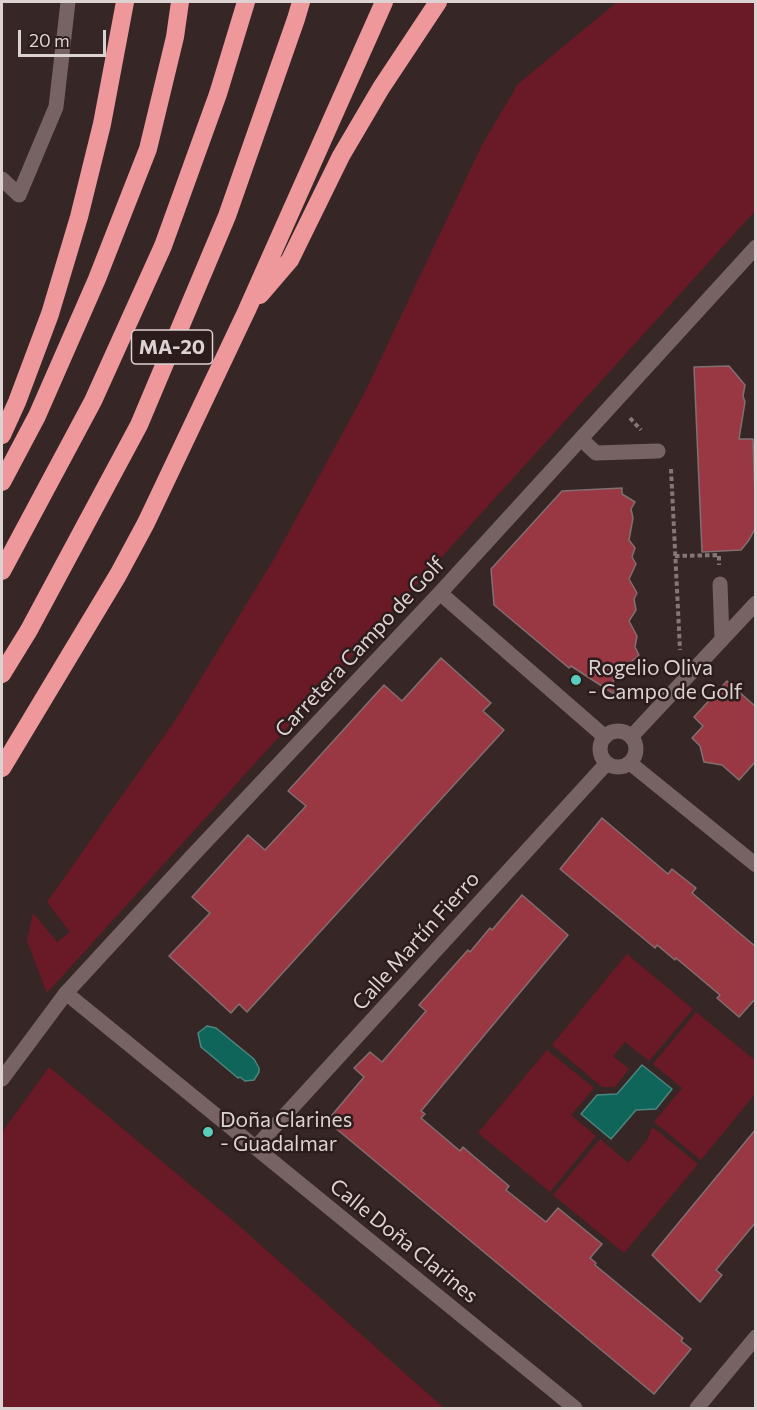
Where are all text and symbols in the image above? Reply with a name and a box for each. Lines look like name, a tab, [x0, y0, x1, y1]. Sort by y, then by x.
scale bar	[21, 18, 110, 56]
text: 20 m	[29, 29, 70, 51]
road number: MA-20	[132, 330, 213, 364]
street label: Carretera Campo de Golf	[270, 552, 450, 742]
place label: Rogelio Oliva - Campo de Golf	[588, 655, 742, 705]
marker: Rogelio Oliva - Campo de Golf	[569, 673, 583, 687]
street label: Calle Martín Fierro	[347, 866, 485, 1016]
place label: Doña Clarines - Guadalmar	[220, 1107, 352, 1157]
marker: Doña Clarines - Guadalmar	[201, 1125, 215, 1139]
street label: Calle Doña Clarines	[325, 1174, 483, 1308]

